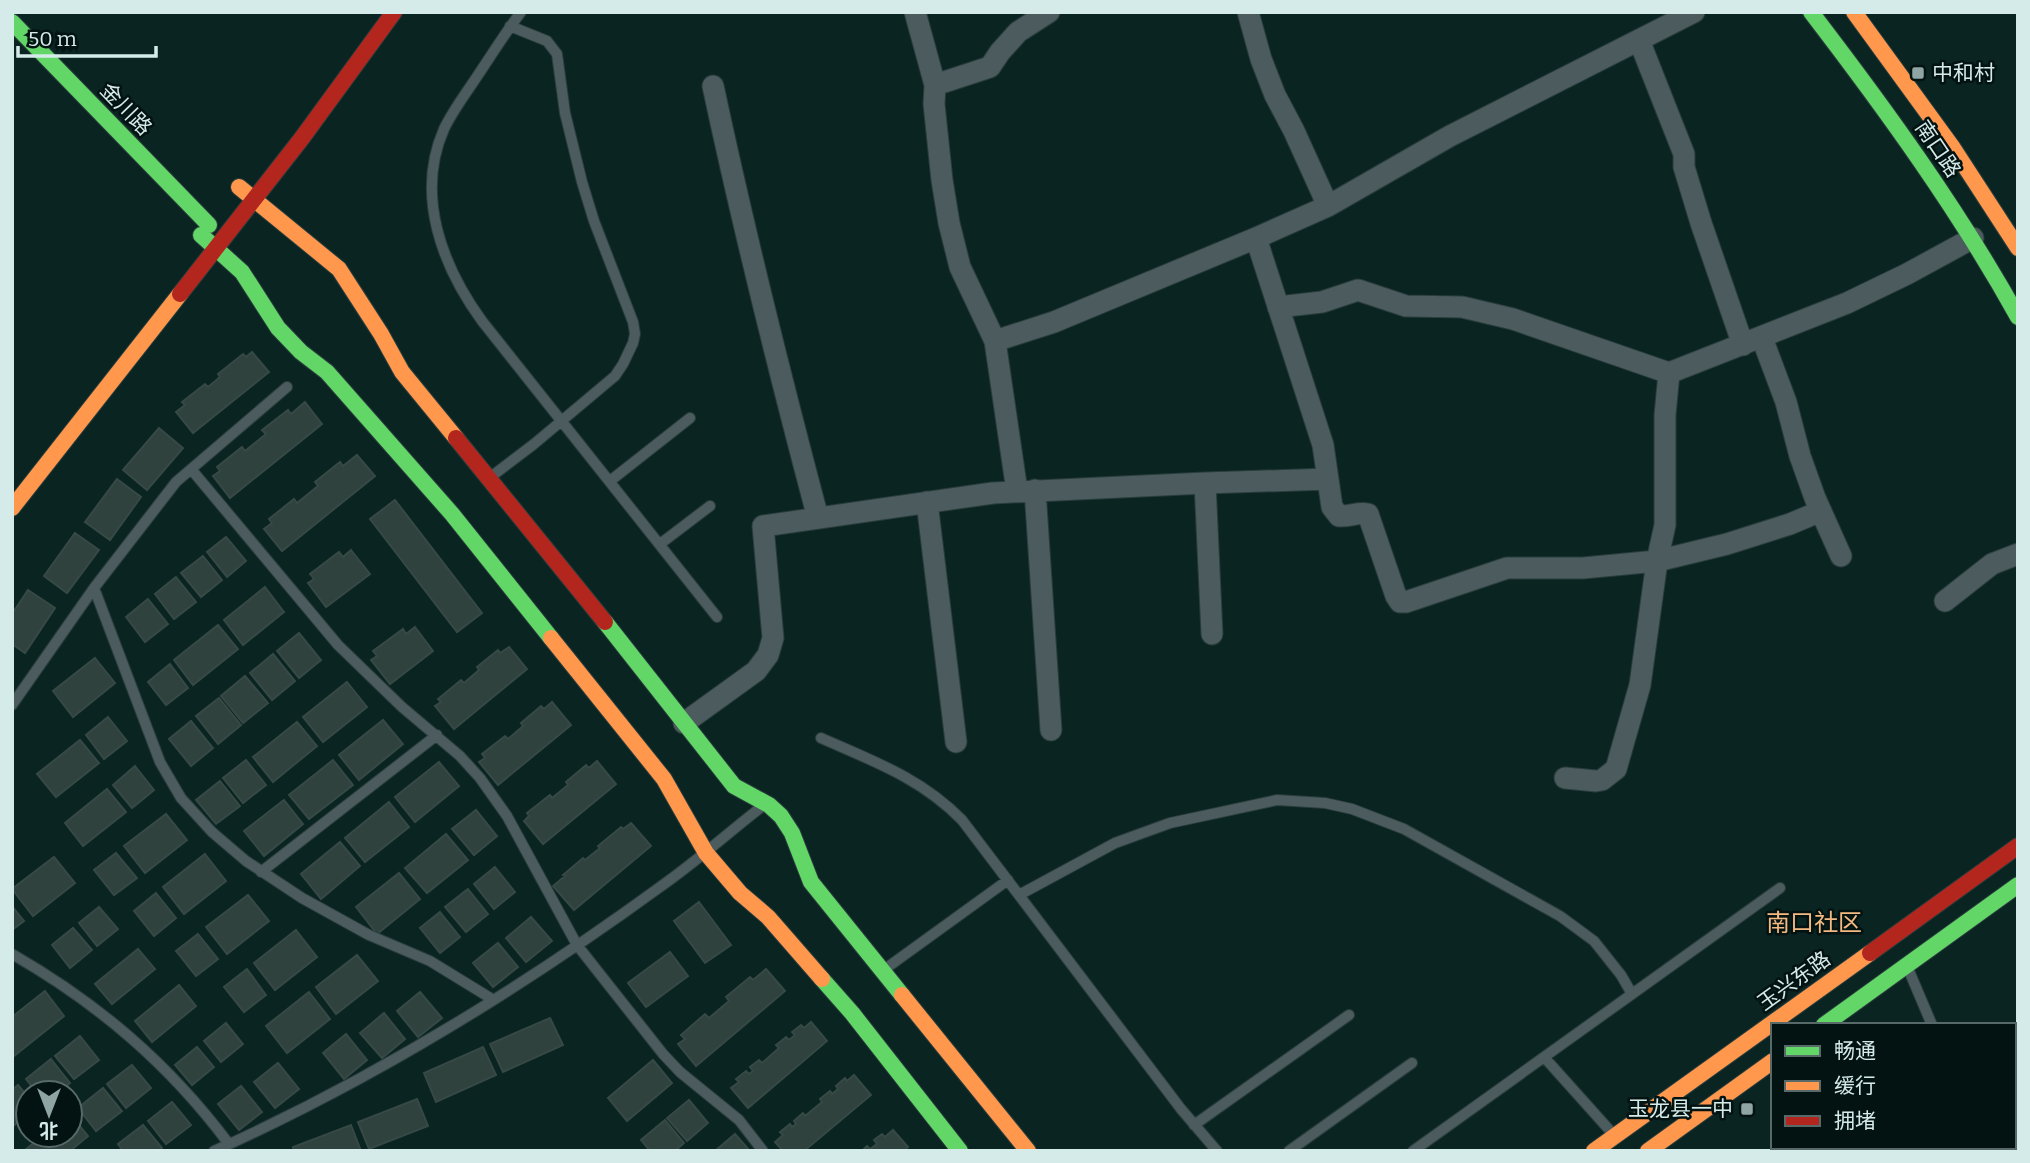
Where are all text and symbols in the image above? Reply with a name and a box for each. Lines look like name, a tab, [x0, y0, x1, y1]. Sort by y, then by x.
scale bar	[18, 14, 156, 58]
text: 50 m	[28, 26, 77, 52]
place label: 中和村	[1932, 60, 1995, 86]
marker: 中和村	[1910, 65, 1926, 81]
street label: 金川路	[95, 77, 157, 141]
street label: 南口路	[1910, 116, 1966, 182]
district label: 南口社区	[1766, 909, 1862, 937]
street label: 玉兴东路	[1752, 946, 1836, 1016]
legend	[1771, 1023, 2016, 1149]
text: 畅通	[1834, 1038, 1876, 1064]
text: 缓行	[1834, 1073, 1876, 1099]
north arrow	[14, 1079, 84, 1149]
place label: 玉龙县一中	[1628, 1096, 1733, 1122]
marker: 玉龙县一中	[1739, 1101, 1755, 1117]
text: 拥堵	[1834, 1108, 1876, 1134]
text: 北	[39, 1119, 59, 1142]

